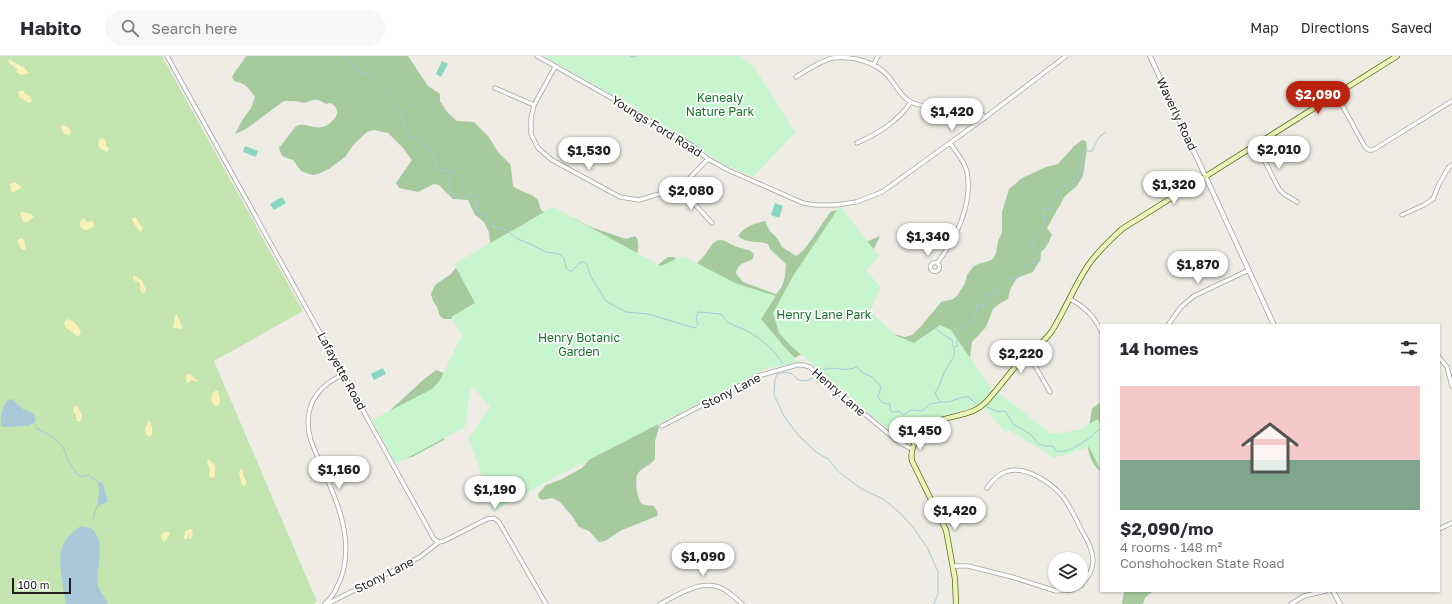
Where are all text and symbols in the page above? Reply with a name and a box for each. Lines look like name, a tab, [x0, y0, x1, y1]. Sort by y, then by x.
search box	[105, 10, 385, 46]
text: Habito	[20, 16, 81, 39]
icon: search	[119, 17, 141, 39]
text: Search here	[151, 19, 237, 37]
text: Map	[1250, 19, 1279, 36]
text: Directions	[1301, 19, 1369, 36]
text: Saved	[1391, 19, 1432, 36]
street label: Waverly Road	[1154, 75, 1200, 153]
pin: $2,090	[1285, 81, 1351, 115]
text: $2,090	[1295, 86, 1341, 102]
park label: Kenealy Nature Park	[686, 90, 754, 119]
street label: Youngs Ford Road	[609, 92, 705, 160]
pin: $1,420	[919, 98, 985, 132]
text: $1,420	[930, 103, 974, 119]
pin: $2,010	[1246, 136, 1312, 170]
pin: $1,530	[556, 137, 622, 171]
text: $2,010	[1257, 141, 1301, 157]
text: $1,530	[567, 142, 611, 158]
pin: $1,320	[1141, 171, 1207, 205]
text: $1,320	[1152, 176, 1196, 192]
pin: $2,080	[658, 177, 724, 211]
text: $2,080	[668, 182, 714, 198]
pin: $1,340	[895, 223, 961, 257]
text: $1,340	[906, 228, 950, 244]
pin: $1,870	[1165, 251, 1231, 285]
text: $1,870	[1176, 256, 1220, 272]
park label: Henry Lane Park	[776, 307, 872, 322]
street label: Lafayette Road	[314, 329, 370, 413]
park label: Henry Botanic Garden	[538, 330, 621, 359]
icon: filters	[1398, 337, 1420, 359]
text: 14 homes	[1120, 338, 1199, 359]
pin: $2,220	[988, 340, 1054, 374]
text: $2,220	[998, 345, 1044, 361]
street label: Henry Lane	[809, 365, 869, 419]
street label: Stony Lane	[699, 370, 763, 412]
icon: home	[1234, 412, 1306, 484]
pin: $1,450	[887, 417, 953, 451]
text: $1,450	[898, 422, 942, 438]
pin: $1,160	[306, 456, 372, 490]
text: $1,160	[318, 461, 360, 477]
pin: $1,190	[462, 476, 528, 510]
text: $1,190	[474, 481, 516, 497]
pin: $1,420	[922, 497, 988, 531]
text: $1,420	[933, 502, 977, 518]
text: $2,090/mo	[1120, 518, 1213, 539]
text: 4 rooms · 148 m²	[1120, 539, 1222, 555]
pin: $1,090	[670, 543, 736, 577]
text: $1,090	[681, 548, 725, 564]
map controls	[1048, 552, 1088, 592]
button: layers	[1048, 552, 1088, 592]
street label: Stony Lane	[352, 554, 416, 596]
text: Conshohocken State Road	[1120, 555, 1284, 571]
scale bar	[12, 576, 71, 595]
text: 100 m	[18, 578, 49, 591]

